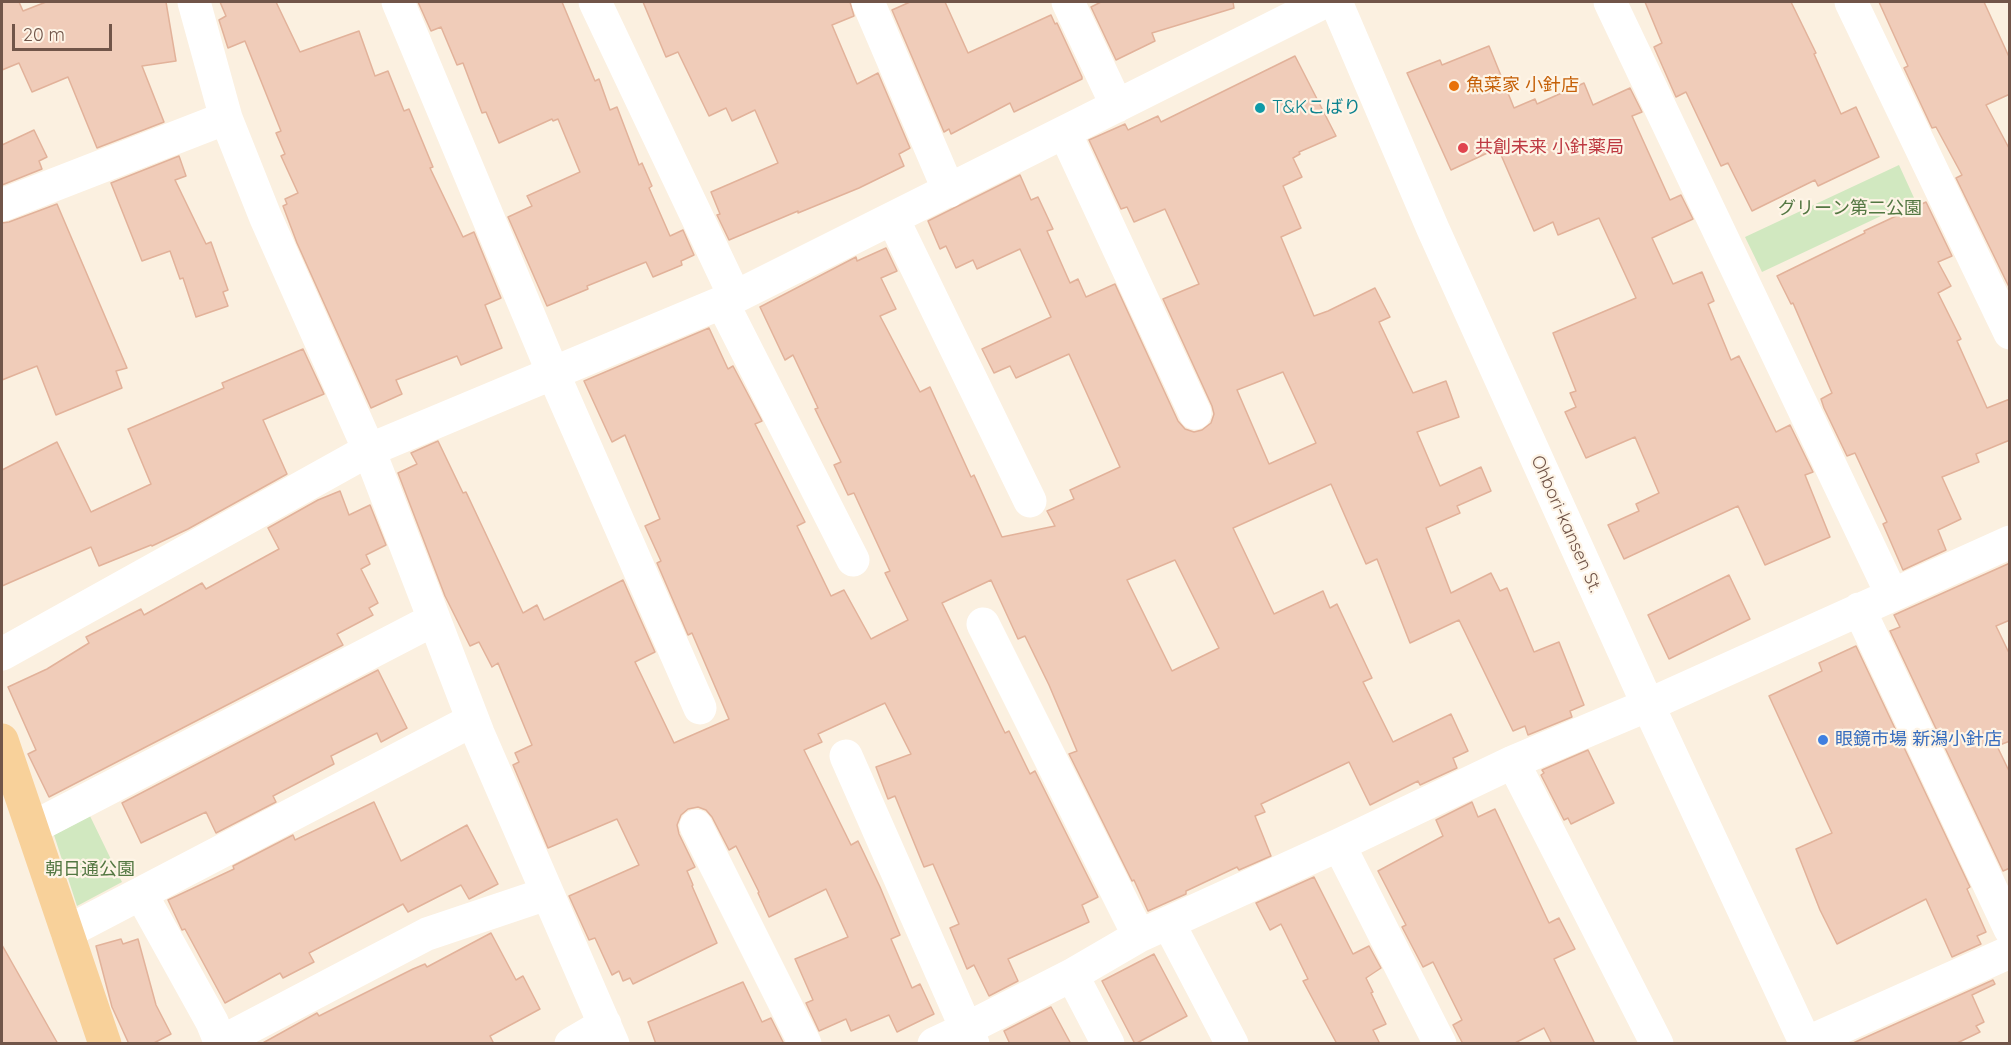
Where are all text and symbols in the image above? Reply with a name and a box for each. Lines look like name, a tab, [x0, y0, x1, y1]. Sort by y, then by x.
scale bar	[15, 12, 116, 50]
text: 20 m	[23, 23, 65, 46]
place label: 魚菜家 小針店	[1466, 75, 1579, 97]
marker: 魚菜家 小針店	[1447, 79, 1461, 93]
place label: T&Kこばり	[1272, 97, 1361, 119]
marker: T&Kこばり	[1253, 101, 1267, 115]
place label: 共創未来 小針薬局	[1475, 137, 1624, 159]
marker: 共創未来 小針薬局	[1456, 141, 1470, 155]
park label: グリーン第二公園	[1778, 198, 1922, 220]
street label: Ohbori-kansen St.	[1526, 452, 1606, 596]
place label: 眼鏡市場 新潟小針店	[1835, 729, 2002, 751]
marker: 眼鏡市場 新潟小針店	[1816, 733, 1830, 747]
park label: 朝日通公園	[45, 859, 135, 881]

